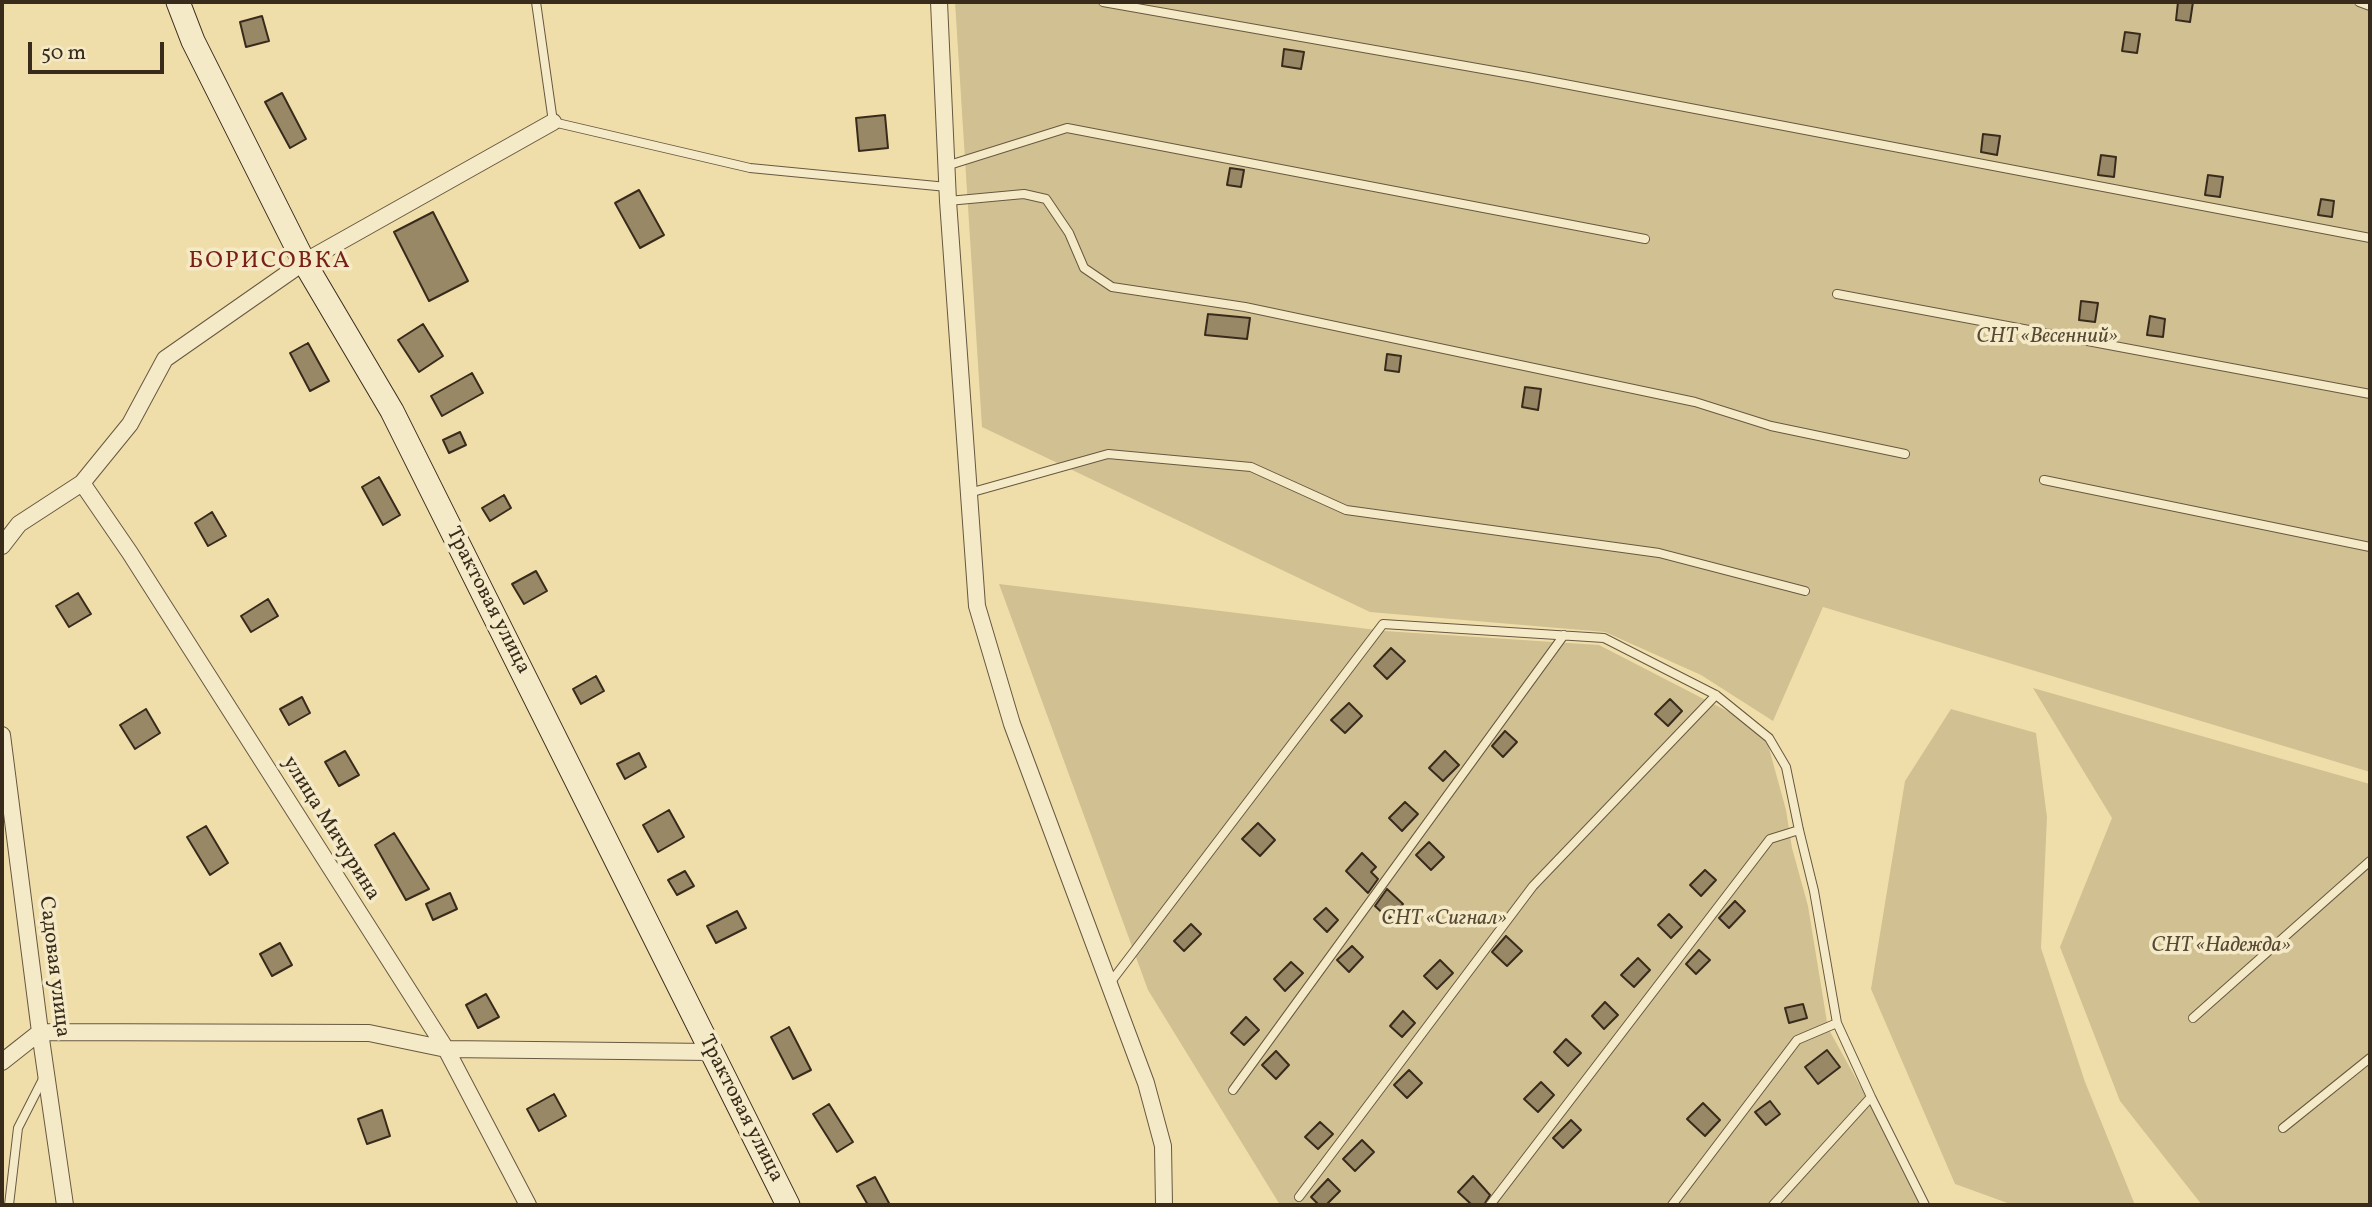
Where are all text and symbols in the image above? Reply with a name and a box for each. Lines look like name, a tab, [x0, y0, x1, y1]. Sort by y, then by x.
scale bar	[32, 28, 168, 72]
text: 50 m	[41, 39, 86, 68]
district label: БОРИСОВКА	[190, 249, 350, 277]
park label: СНТ «Весенний»	[1976, 325, 2118, 351]
street label: Трактовая улица	[439, 523, 535, 679]
street label: улица Мичурина	[275, 752, 385, 906]
street label: Садовая улица	[32, 895, 74, 1039]
park label: СНТ «Сигнал»	[1381, 907, 1507, 933]
park label: СНТ «Надежда»	[2151, 934, 2291, 960]
street label: Трактовая улица	[692, 1031, 788, 1187]

